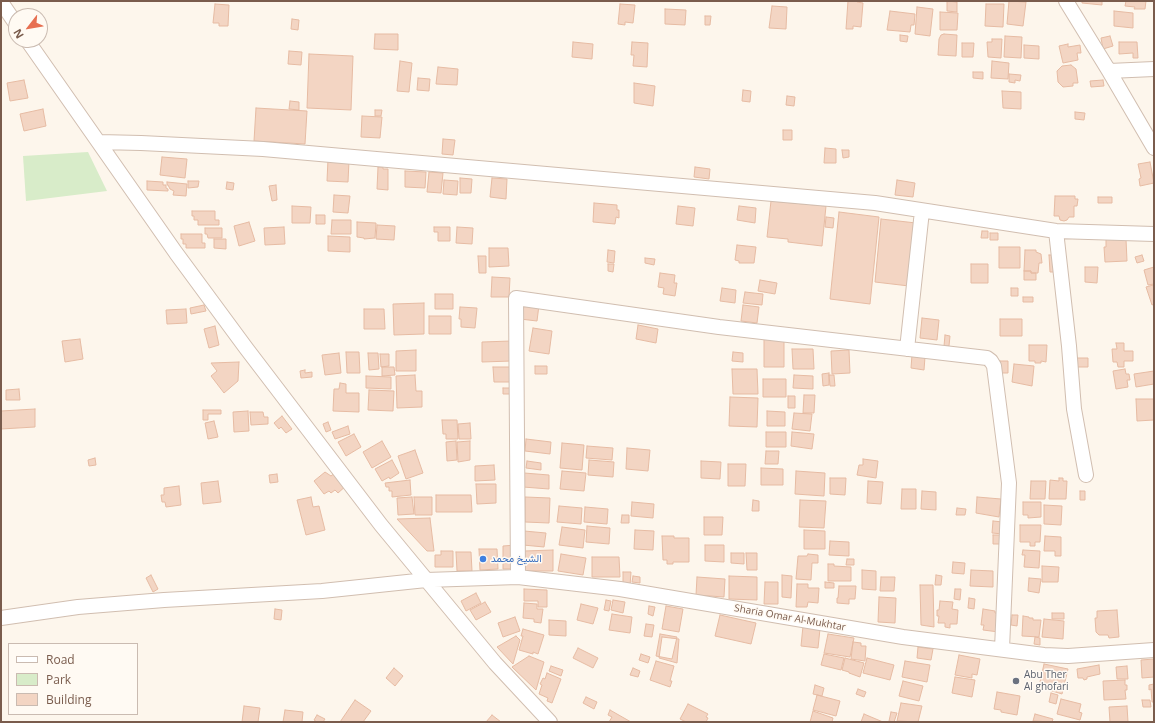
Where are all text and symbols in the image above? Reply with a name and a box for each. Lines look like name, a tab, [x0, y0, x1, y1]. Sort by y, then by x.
north arrow	[8, 8, 48, 48]
text: N	[9, 26, 27, 42]
place label: الشيخ محمد	[491, 553, 541, 565]
marker: الشيخ محمد	[478, 554, 488, 564]
street label: Sharia Omar Al-Mukhtar	[733, 602, 847, 634]
legend	[8, 643, 138, 715]
text: Road	[46, 651, 75, 668]
place label: Abu Ther Al ghofari	[1024, 669, 1069, 692]
text: Park	[46, 671, 71, 688]
marker: Abu Ther Al ghofari	[1011, 676, 1021, 686]
text: Building	[46, 691, 91, 708]

